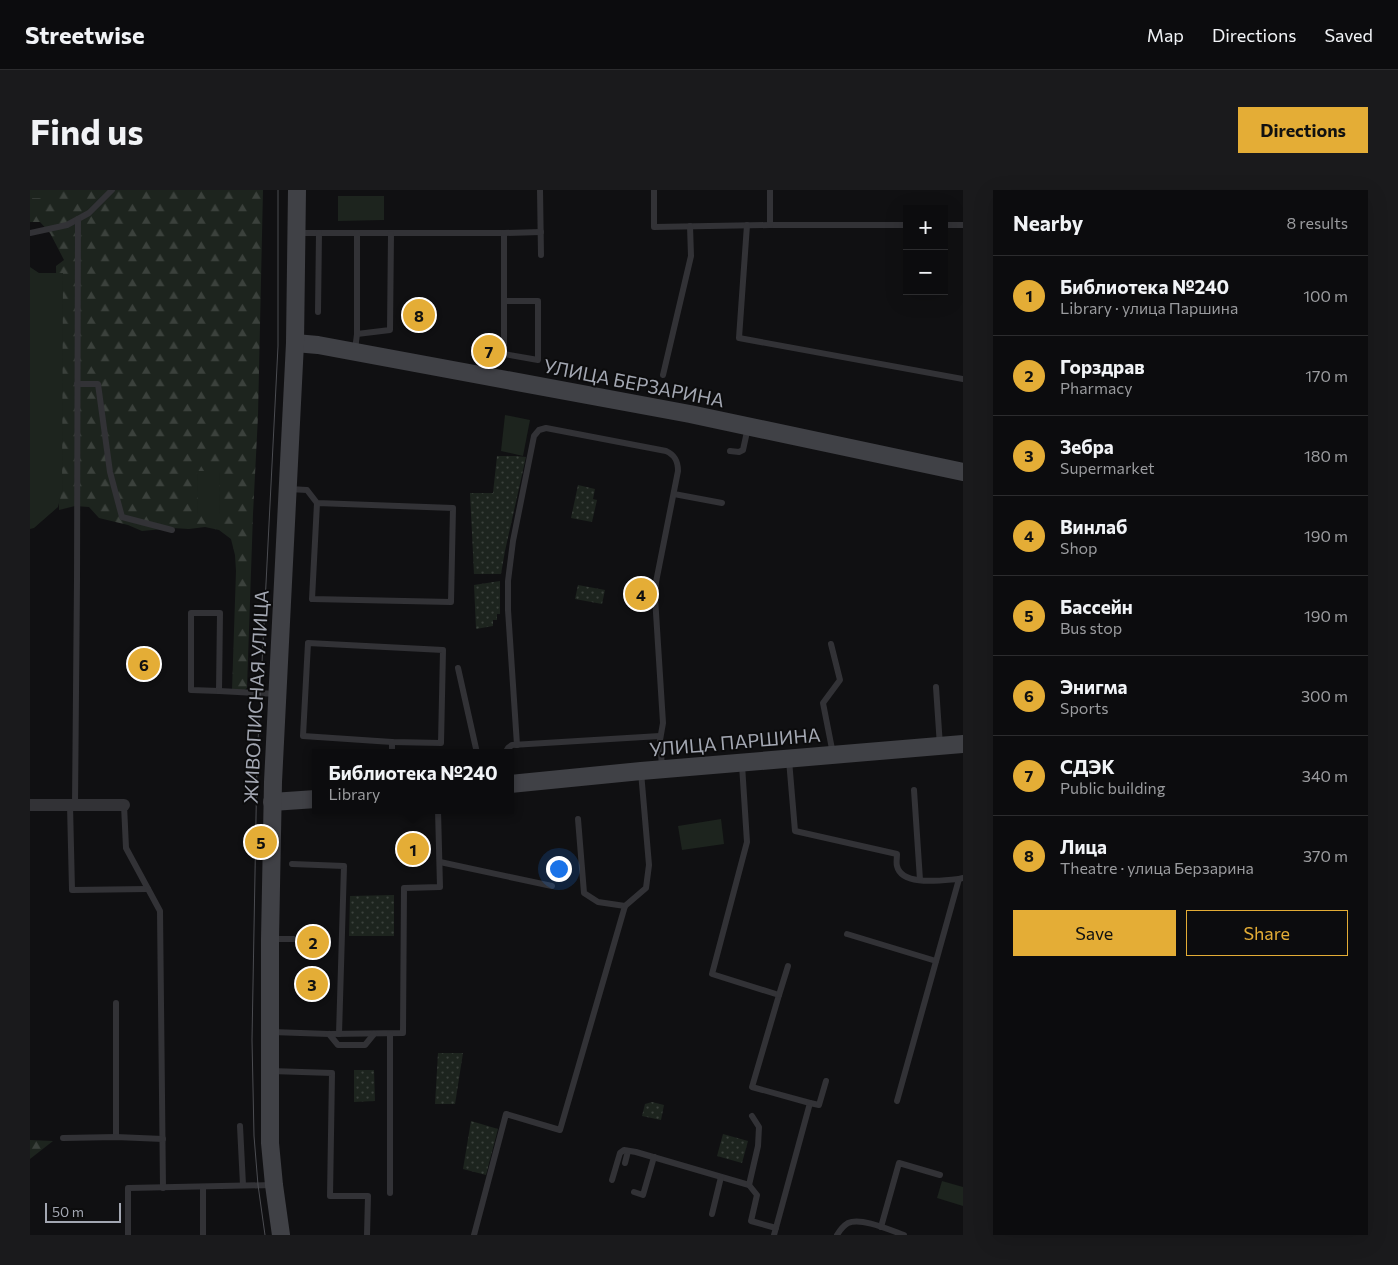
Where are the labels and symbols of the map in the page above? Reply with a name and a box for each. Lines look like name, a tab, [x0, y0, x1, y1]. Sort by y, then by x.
pin: 8	[403, 296, 435, 334]
pin: 7	[473, 332, 505, 370]
street label: УЛИЦА БЕРЗАРИНА	[542, 354, 726, 411]
pin: 4	[625, 575, 657, 613]
street label: ЖИВОПИСНАЯ УЛИЦА	[238, 589, 273, 805]
pin: 6	[128, 645, 160, 683]
street label: УЛИЦА ПАРШИНА	[648, 723, 821, 760]
pin: 5	[245, 823, 277, 861]
pin: 1	[397, 830, 429, 868]
your location	[546, 856, 572, 882]
pin: 2	[297, 923, 329, 961]
pin: 3	[296, 965, 328, 1003]
scale bar	[45, 1200, 121, 1223]

